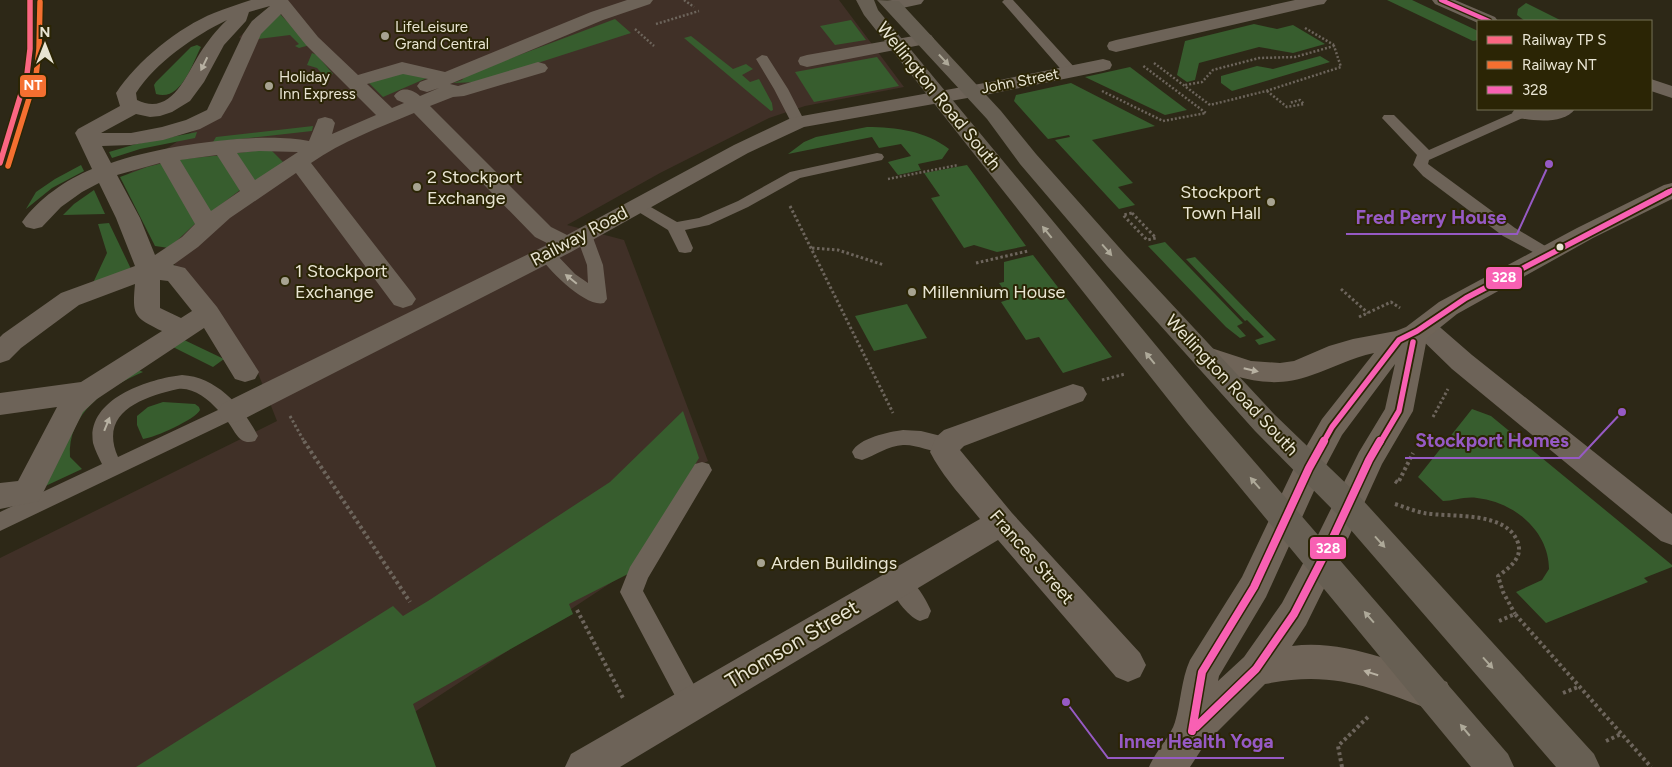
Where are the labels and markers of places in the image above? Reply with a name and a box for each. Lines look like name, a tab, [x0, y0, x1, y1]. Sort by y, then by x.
place label: LifeLeisure Grand Central	[395, 18, 489, 53]
marker: LifeLeisure Grand Central	[379, 30, 391, 42]
place label: Holiday Inn Express	[279, 68, 356, 103]
marker: Holiday Inn Express	[263, 80, 275, 92]
place label: 2 Stockport Exchange	[427, 166, 522, 209]
marker: 2 Stockport Exchange	[411, 181, 423, 193]
place label: Stockport Town Hall	[1180, 181, 1261, 224]
marker: Stockport Town Hall	[1265, 196, 1277, 208]
callout: Fred Perry House	[1346, 200, 1517, 234]
unlabelled marker	[1555, 242, 1565, 252]
place label: 1 Stockport Exchange	[295, 260, 388, 303]
marker: 1 Stockport Exchange	[279, 275, 291, 287]
place label: Millennium House	[922, 281, 1066, 303]
marker: Millennium House	[906, 286, 918, 298]
callout: Stockport Homes	[1405, 424, 1579, 458]
place label: Arden Buildings	[771, 552, 897, 574]
marker: Arden Buildings	[755, 557, 767, 569]
callout: Inner Health Yoga	[1108, 724, 1284, 758]

